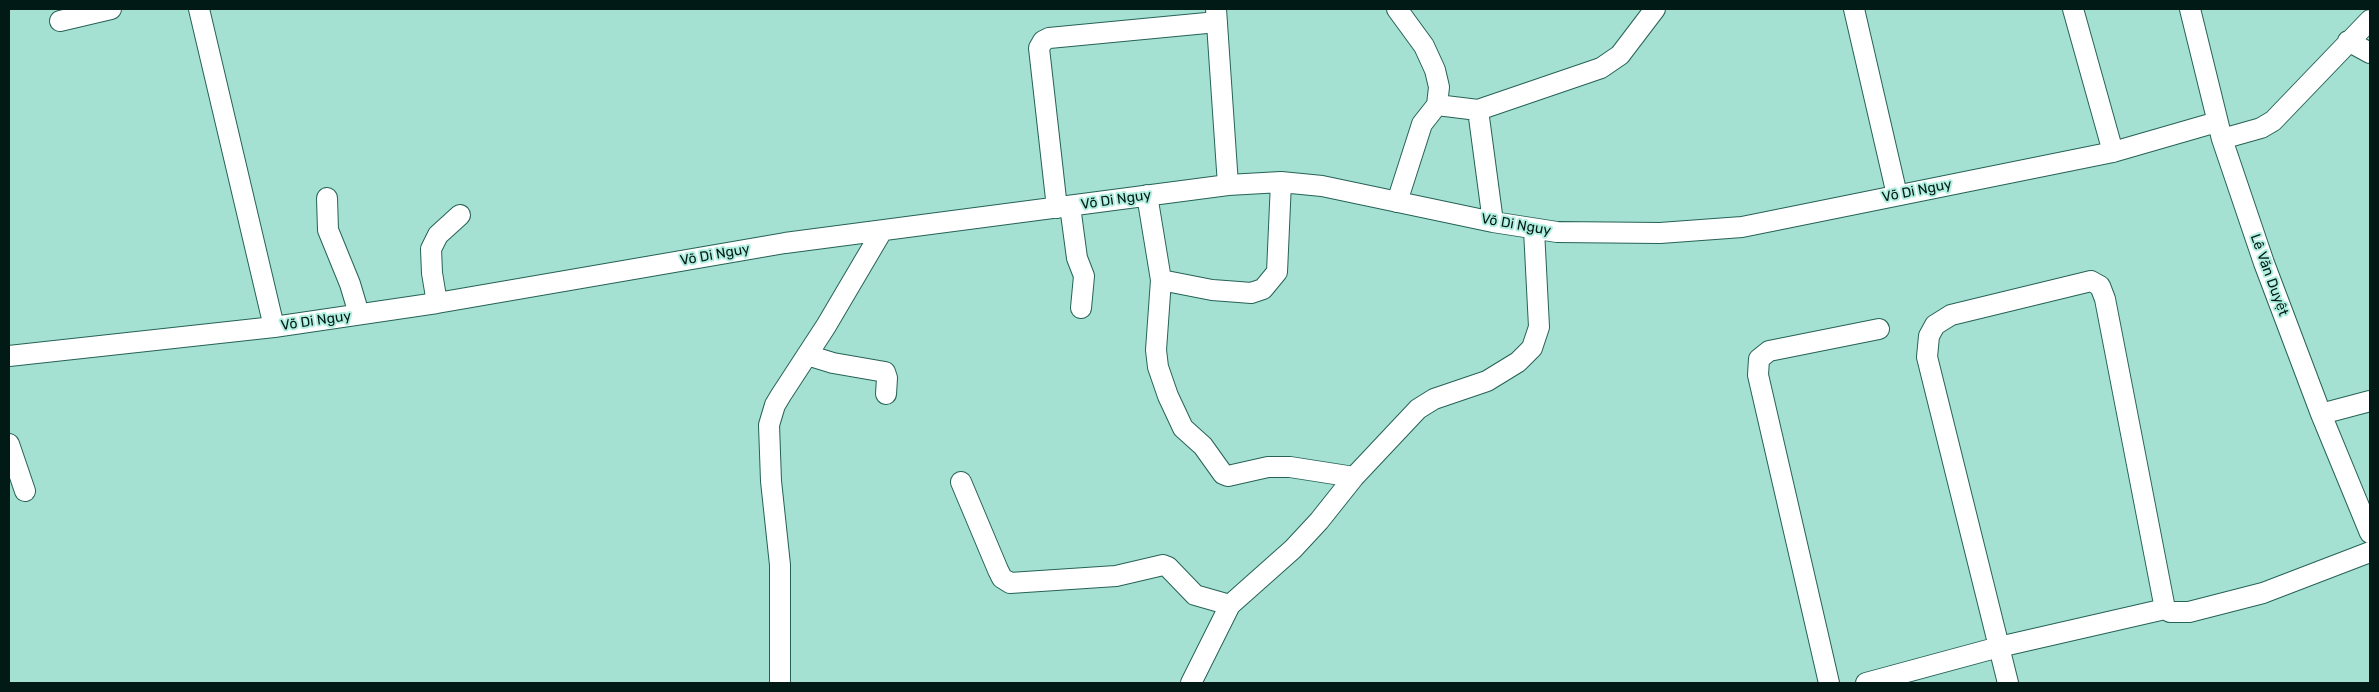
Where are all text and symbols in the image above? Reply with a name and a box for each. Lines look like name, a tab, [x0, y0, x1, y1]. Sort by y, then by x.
street label: Võ Di Nguy	[1881, 176, 1953, 206]
street label: Võ Di Nguy	[1080, 187, 1152, 213]
street label: Võ Di Nguy	[1480, 211, 1552, 239]
street label: Lê Văn Duyệt	[2246, 232, 2292, 318]
street label: Võ Di Nguy	[679, 241, 751, 269]
street label: Võ Di Nguy	[280, 308, 352, 334]

